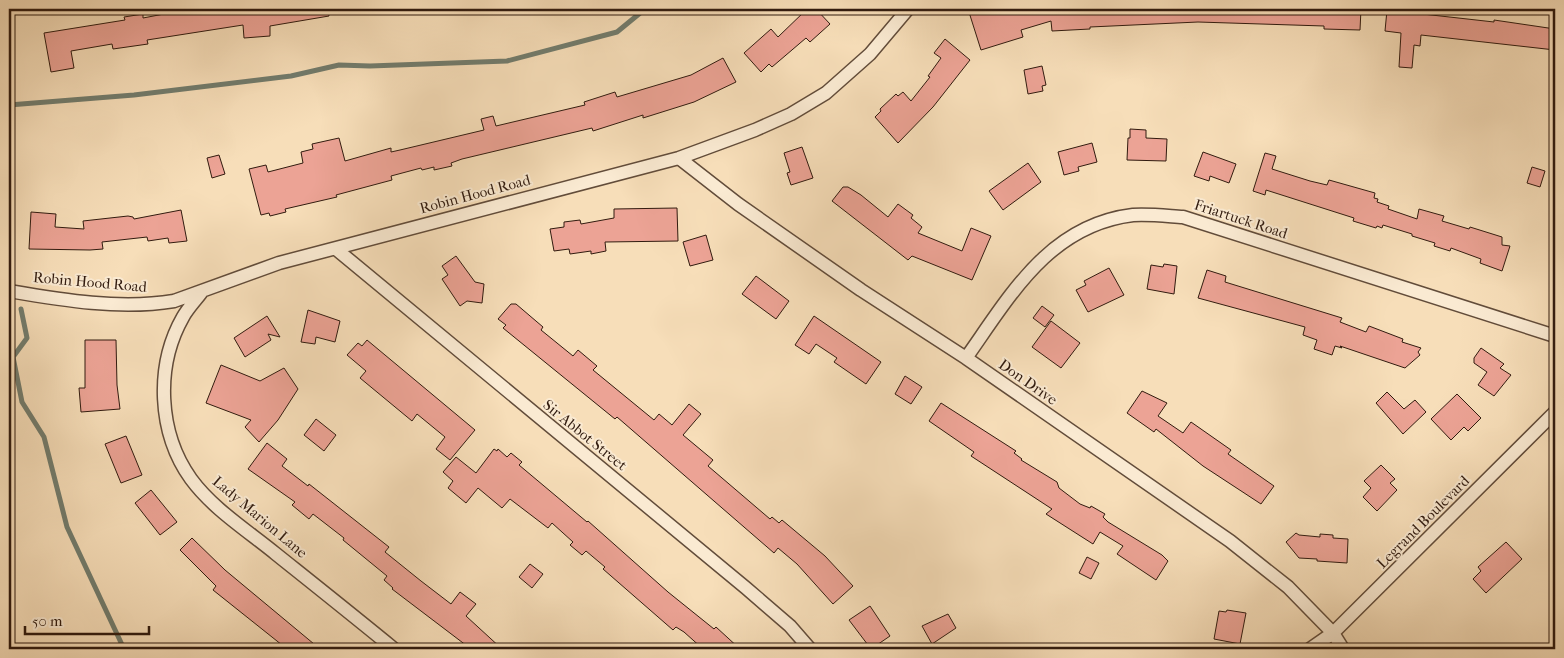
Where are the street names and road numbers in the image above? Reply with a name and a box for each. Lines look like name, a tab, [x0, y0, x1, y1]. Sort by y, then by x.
street label: Robin Hood Road	[418, 170, 533, 217]
street label: Friartuck Road	[1192, 195, 1291, 243]
street label: Robin Hood Road	[32, 268, 148, 296]
street label: Don Drive	[995, 355, 1061, 409]
street label: Sir Abbot Street	[539, 396, 631, 475]
street label: Legrand Boulevard	[1373, 471, 1474, 572]
street label: Lady Marion Lane	[209, 472, 311, 562]

